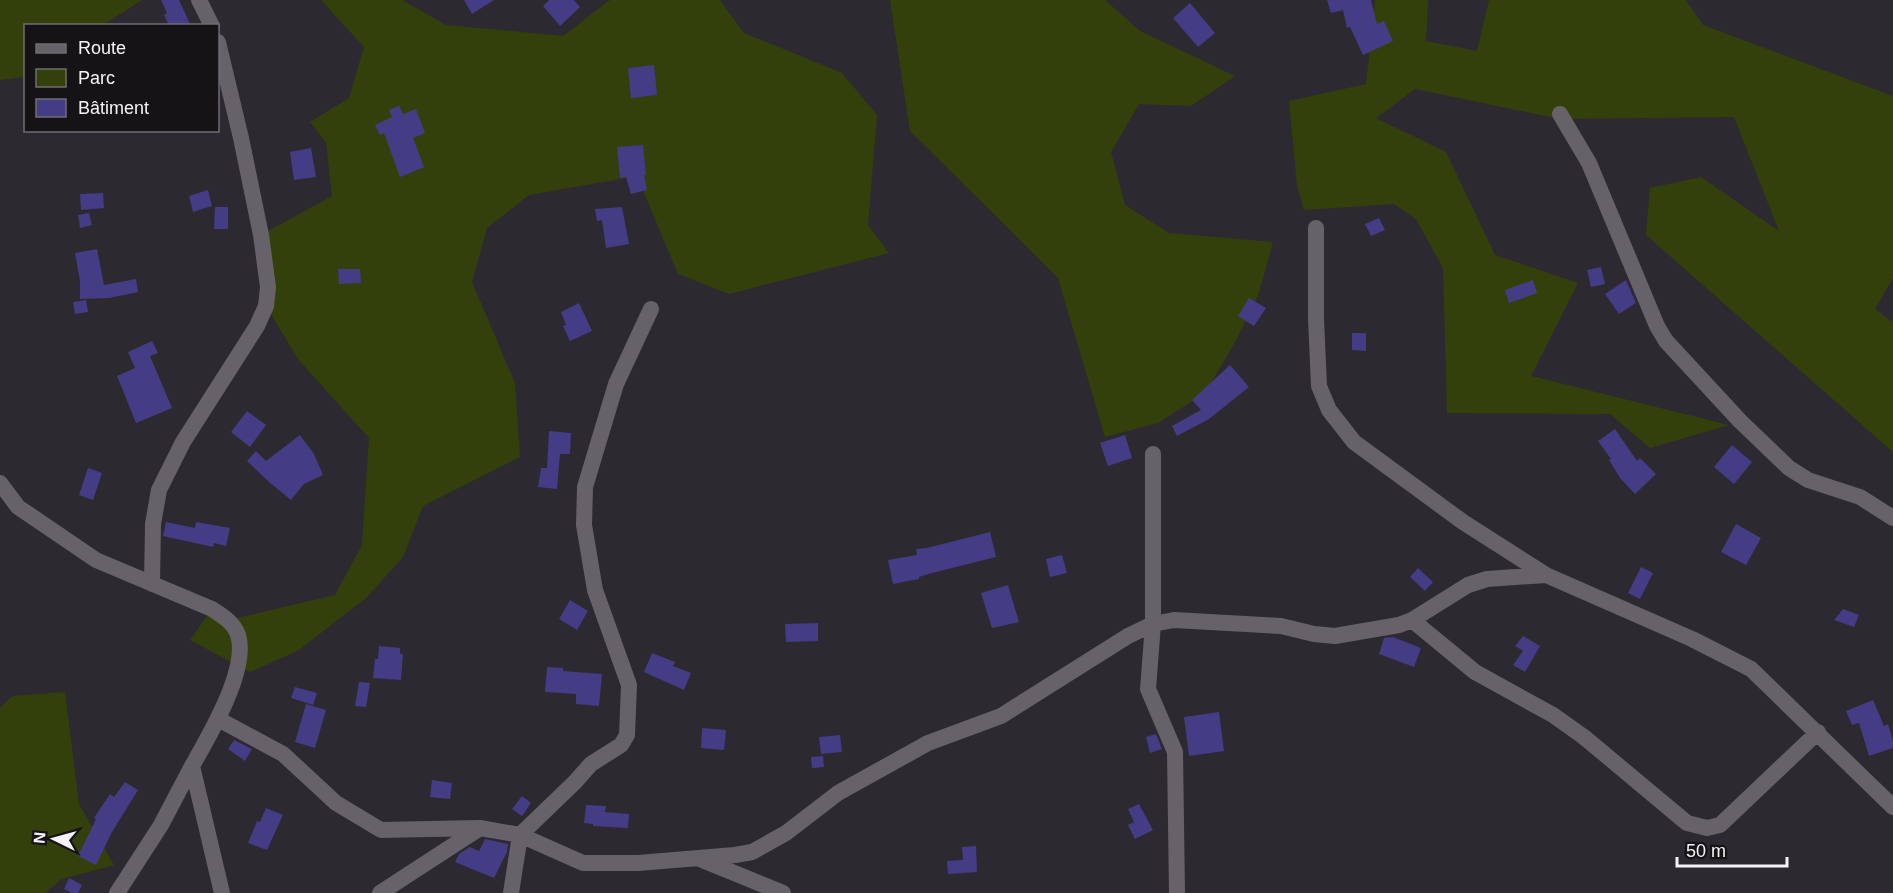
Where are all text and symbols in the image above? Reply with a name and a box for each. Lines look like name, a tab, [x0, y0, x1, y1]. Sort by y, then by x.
legend	[24, 24, 219, 132]
text: Route	[78, 38, 126, 58]
text: Parc	[78, 68, 115, 88]
text: Bâtiment	[78, 98, 149, 118]
north arrow	[24, 809, 84, 869]
scale bar	[1677, 830, 1786, 868]
text: N	[31, 831, 49, 844]
text: 50 m	[1686, 841, 1726, 861]

